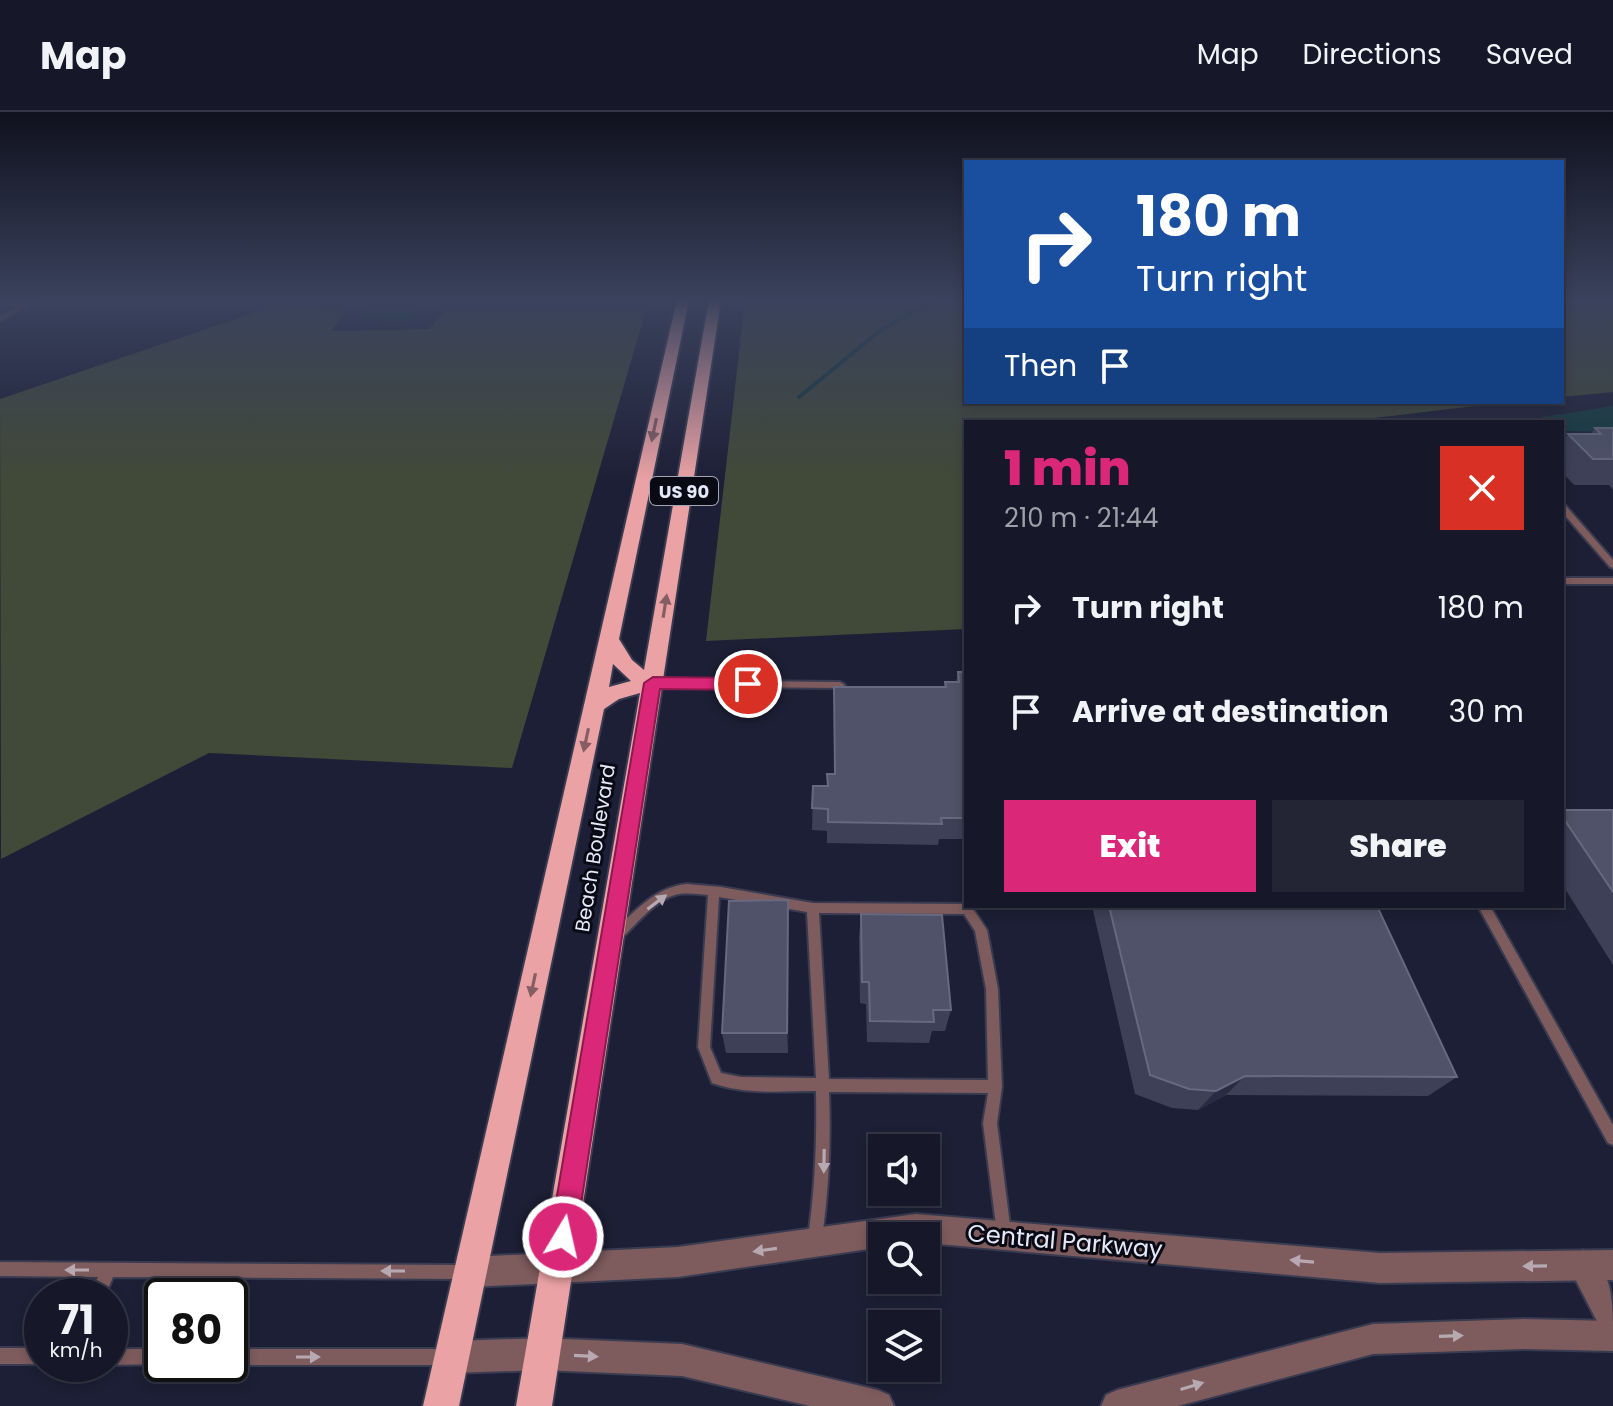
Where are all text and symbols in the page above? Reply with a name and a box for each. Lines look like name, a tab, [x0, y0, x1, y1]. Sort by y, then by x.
text: Map	[40, 29, 127, 82]
text: Map	[1197, 35, 1259, 74]
text: Directions	[1303, 35, 1442, 74]
text: Saved	[1486, 35, 1573, 74]
text: 180 m	[1136, 177, 1301, 256]
icon: right	[1004, 192, 1108, 296]
text: Turn right	[1136, 253, 1307, 304]
text: Then	[1004, 344, 1077, 387]
icon: arrive	[1093, 344, 1137, 388]
one-way arrow	[647, 418, 660, 443]
text: 1 min	[1004, 435, 1131, 502]
button: close	[1440, 446, 1524, 530]
road number: US 90	[650, 477, 718, 505]
text: 210 m · 21:44	[1004, 500, 1158, 536]
icon: right	[1004, 586, 1048, 630]
text: Turn right	[1072, 586, 1224, 629]
text: 180 m	[1438, 586, 1524, 629]
one-way arrow	[659, 593, 672, 618]
pin	[714, 650, 782, 718]
icon: arrive	[726, 662, 770, 706]
icon: arrive	[1004, 690, 1048, 734]
text: Arrive at destination	[1072, 690, 1389, 733]
text: 30 m	[1449, 690, 1524, 733]
one-way arrow	[579, 728, 592, 753]
street label: Beach Boulevard	[568, 762, 622, 934]
button: Exit	[1004, 800, 1256, 892]
button: Share	[1272, 800, 1524, 892]
one-way arrow	[646, 894, 668, 910]
one-way arrow	[526, 973, 539, 998]
map controls	[868, 1134, 940, 1382]
button: sound	[868, 1134, 940, 1206]
one-way arrow	[818, 1149, 830, 1174]
position arrow	[521, 1195, 605, 1279]
street label: Central Parkway	[966, 1216, 1164, 1266]
button: search	[868, 1222, 940, 1294]
one-way arrow	[752, 1244, 777, 1257]
one-way arrow	[1289, 1254, 1314, 1267]
one-way arrow	[1522, 1259, 1547, 1272]
one-way arrow	[64, 1264, 89, 1276]
one-way arrow	[380, 1265, 405, 1278]
speed limit sign: 80	[144, 1278, 248, 1382]
text: 71	[58, 1292, 94, 1348]
button: layers	[868, 1310, 940, 1382]
one-way arrow	[1439, 1330, 1464, 1343]
text: km/h	[49, 1336, 103, 1364]
one-way arrow	[574, 1349, 599, 1362]
one-way arrow	[296, 1351, 321, 1363]
one-way arrow	[1181, 1380, 1205, 1392]

